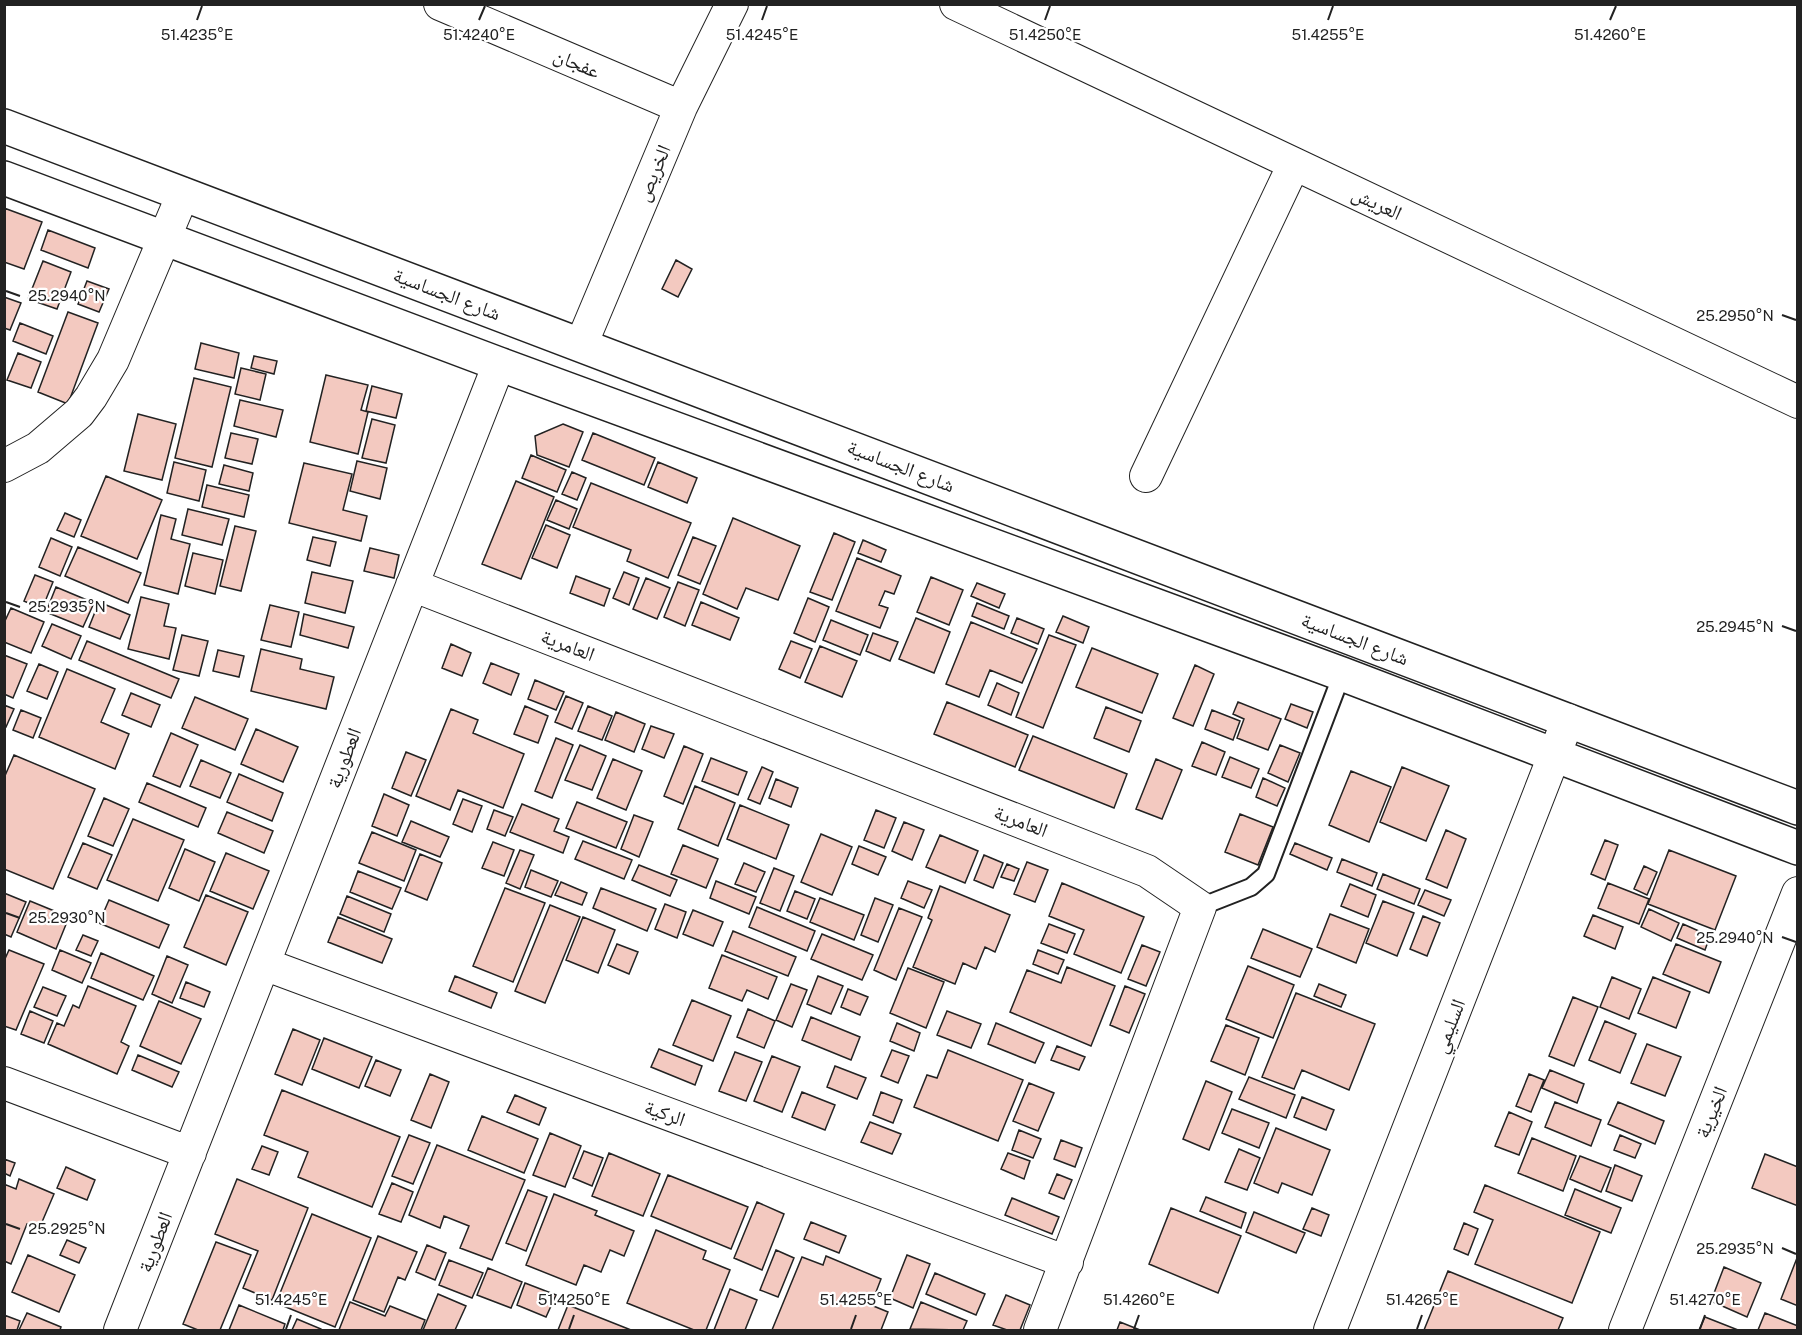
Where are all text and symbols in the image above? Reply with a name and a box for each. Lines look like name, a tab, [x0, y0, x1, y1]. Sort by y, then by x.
text: 51.4235°E	[161, 26, 233, 43]
text: 51.4240°E	[443, 26, 515, 43]
text: 51.4245°E	[726, 26, 798, 43]
text: 51.4250°E	[1009, 26, 1081, 43]
text: 51.4255°E	[1292, 26, 1364, 43]
text: 51.4260°E	[1574, 26, 1646, 43]
street label: عفجان	[550, 43, 604, 83]
street label: الخريص	[630, 141, 676, 205]
street label: العريش	[1348, 181, 1406, 225]
street label: شارع الجساسية	[390, 263, 504, 326]
text: 25.2940°N	[28, 287, 106, 304]
text: 25.2950°N	[1696, 307, 1774, 324]
street label: شارع الجساسية	[844, 435, 958, 498]
text: 25.2935°N	[28, 598, 106, 615]
street label: شارع الجساسية	[1298, 608, 1412, 671]
text: 25.2945°N	[1696, 618, 1774, 635]
street label: العامرية	[538, 624, 598, 666]
street label: العطورية	[322, 724, 366, 792]
street label: العامرية	[991, 800, 1051, 842]
text: 25.2930°N	[28, 909, 106, 926]
text: 25.2940°N	[1696, 929, 1774, 946]
street label: السليمي	[1428, 995, 1474, 1058]
street label: الخيرية	[1690, 1083, 1732, 1141]
street label: الركية	[641, 1095, 689, 1131]
street label: العطورية	[133, 1208, 177, 1276]
text: 25.2925°N	[28, 1220, 106, 1237]
text: 25.2935°N	[1696, 1240, 1774, 1257]
text: 51.4245°E	[255, 1291, 327, 1308]
text: 51.4250°E	[538, 1291, 610, 1308]
text: 51.4255°E	[820, 1291, 892, 1308]
text: 51.4260°E	[1103, 1291, 1175, 1308]
text: 51.4265°E	[1386, 1291, 1458, 1308]
text: 51.4270°E	[1669, 1291, 1741, 1308]

